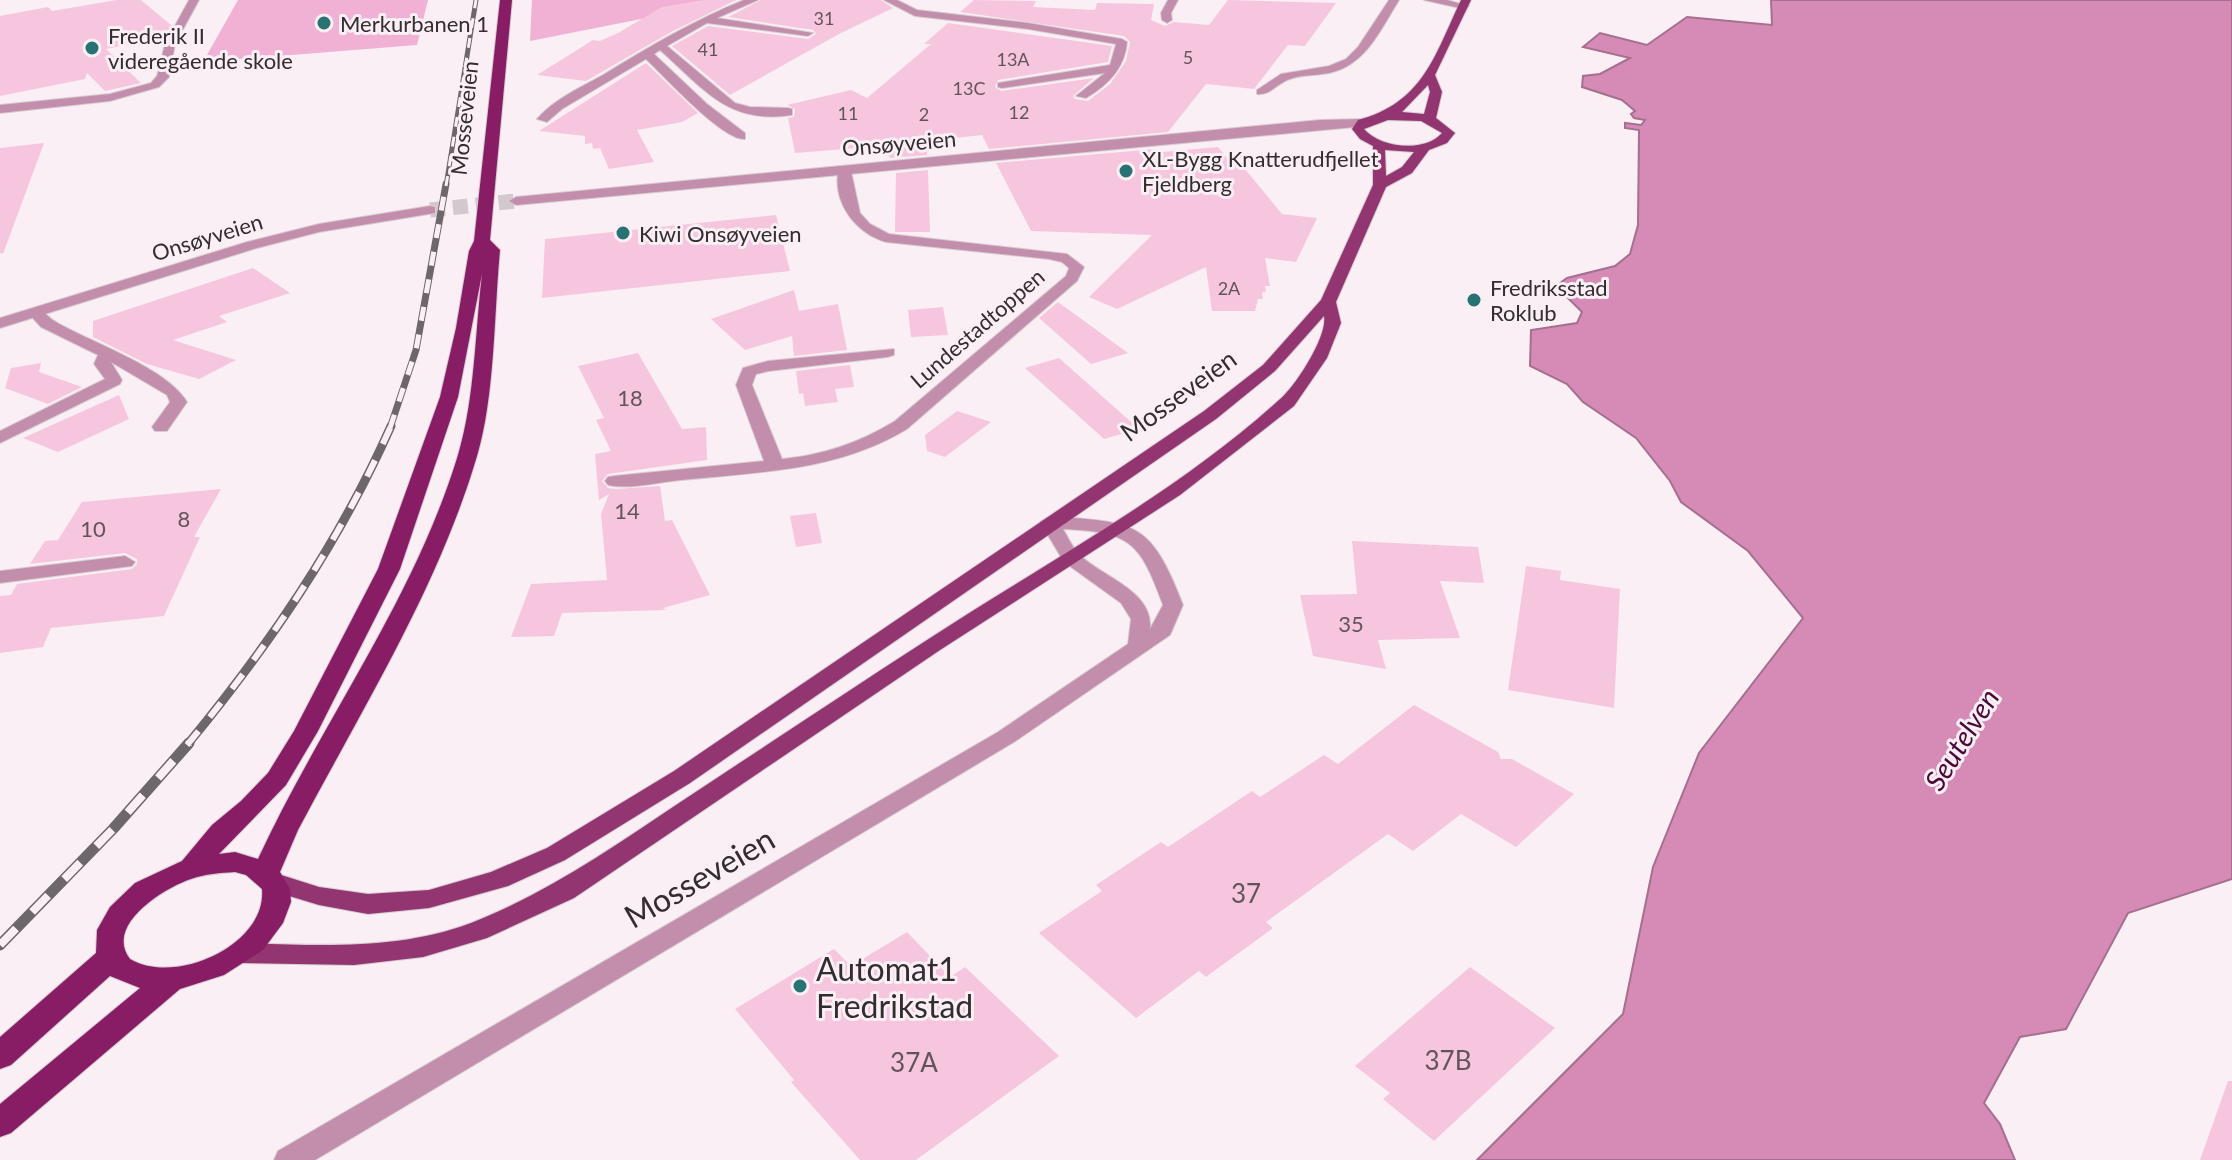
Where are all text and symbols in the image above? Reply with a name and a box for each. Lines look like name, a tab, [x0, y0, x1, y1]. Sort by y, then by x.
house number: 31	[814, 7, 834, 29]
place label: Merkurbanen 1	[340, 10, 489, 37]
marker: Merkurbanen 1	[315, 14, 333, 32]
place label: Frederik II videregående skole	[108, 22, 293, 74]
house number: 41	[698, 38, 718, 60]
marker: Frederik II videregående skole	[83, 39, 101, 57]
house number: 5	[1183, 46, 1193, 68]
house number: 13A	[996, 48, 1030, 70]
street label: Mosseveien	[445, 59, 483, 177]
house number: 13C	[953, 77, 985, 99]
house number: 12	[1009, 101, 1029, 123]
house number: 11	[838, 102, 858, 124]
house number: 2	[919, 103, 929, 125]
street label: Onsøyveien	[841, 125, 957, 161]
place label: XL-Bygg Knatterudfjellet Fjeldberg	[1142, 145, 1379, 197]
marker: XL-Bygg Knatterudfjellet Fjeldberg	[1117, 162, 1135, 180]
street label: Onsøyveien	[148, 207, 266, 267]
place label: Kiwi Onsøyveien	[639, 220, 802, 247]
marker: Kiwi Onsøyveien	[614, 224, 632, 242]
street label: Lundestadtoppen	[904, 262, 1050, 394]
place label: Fredriksstad Roklub	[1490, 274, 1608, 326]
house number: 2A	[1218, 277, 1241, 299]
marker: Fredriksstad Roklub	[1465, 291, 1483, 309]
street label: Mosseveien	[1114, 342, 1242, 448]
house number: 18	[617, 384, 643, 411]
house number: 14	[614, 497, 640, 524]
house number: 8	[178, 505, 190, 532]
house number: 10	[80, 515, 106, 542]
house number: 35	[1338, 610, 1364, 637]
water label: Seutelven	[1917, 682, 2005, 796]
street label: Mosseveien	[617, 818, 781, 936]
house number: 37	[1231, 877, 1261, 909]
place label: Automat1 Fredrikstad	[816, 949, 973, 1025]
marker: Automat1 Fredrikstad	[791, 977, 809, 995]
house number: 37B	[1425, 1044, 1471, 1076]
house number: 37A	[890, 1046, 938, 1078]

